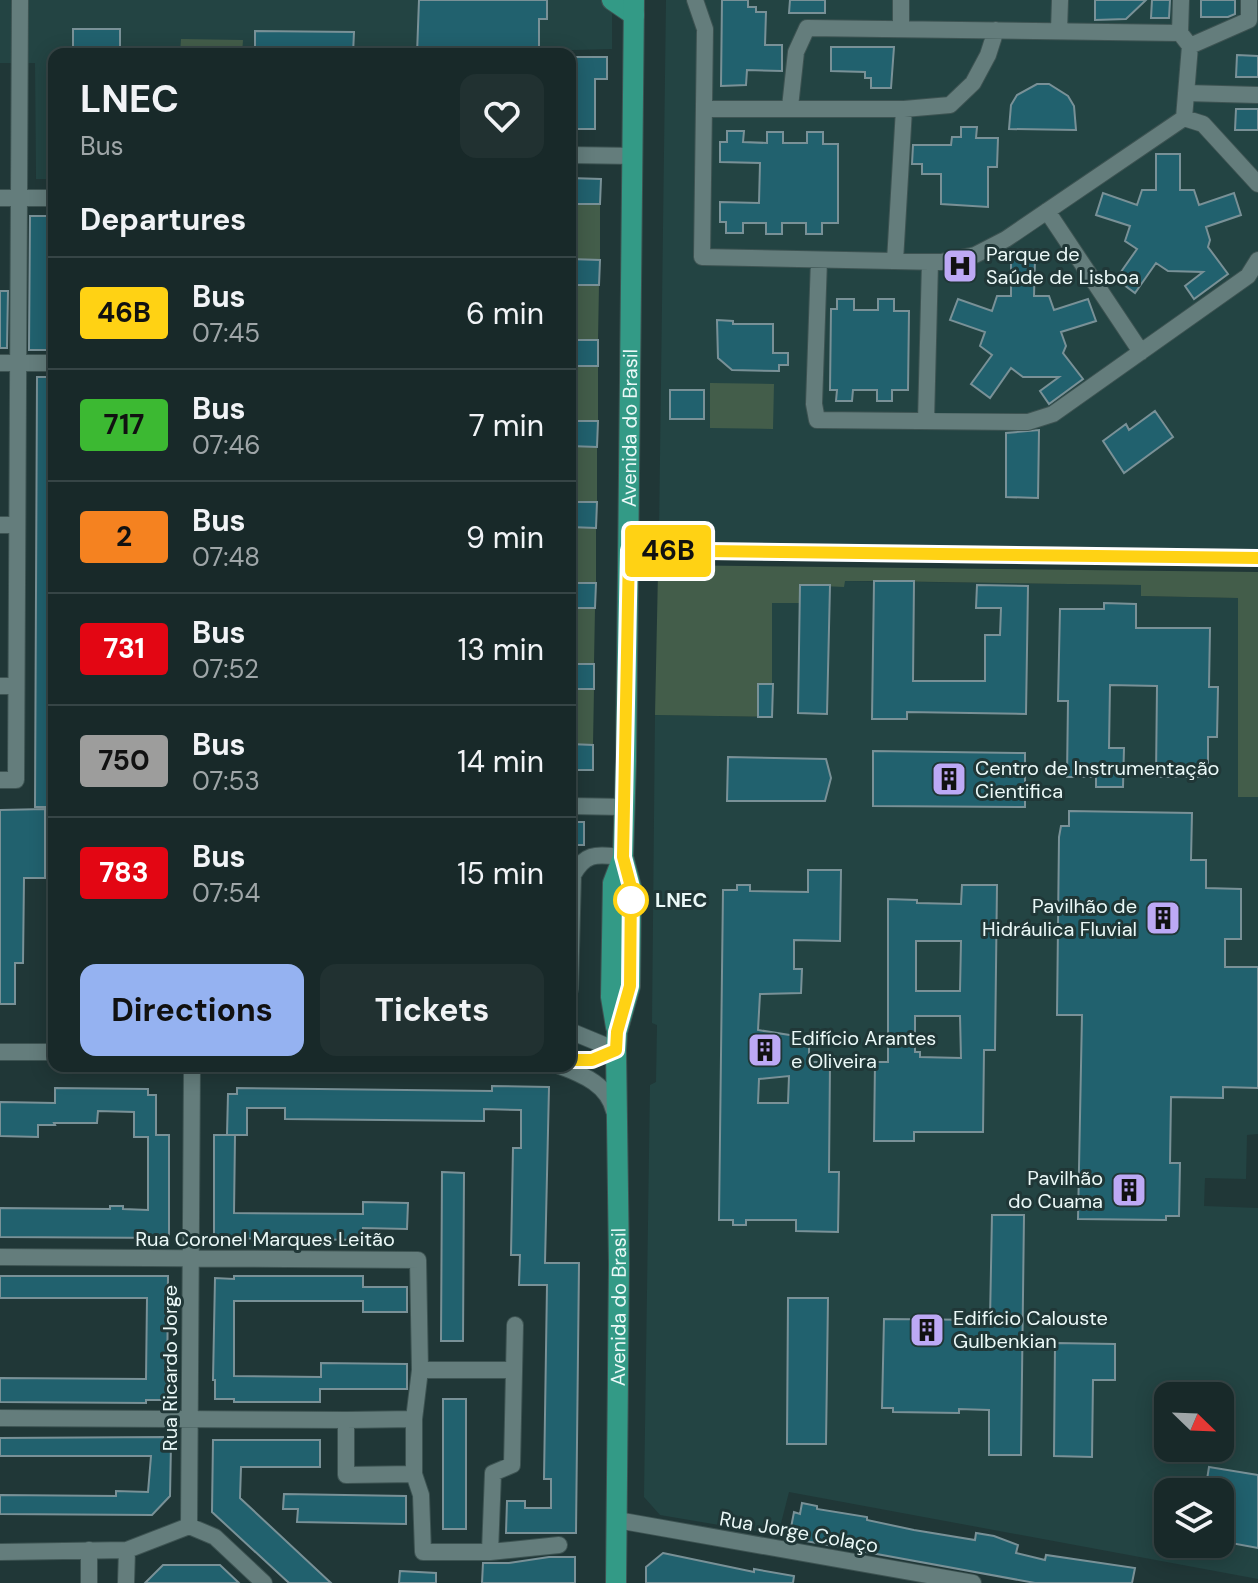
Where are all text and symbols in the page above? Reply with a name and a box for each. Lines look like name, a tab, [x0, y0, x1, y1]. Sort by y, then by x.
text: LNEC	[80, 74, 179, 124]
button: heart	[460, 74, 544, 158]
text: Bus	[80, 129, 124, 163]
text: Departures	[80, 200, 246, 239]
place label: Parque de Saúde de Lisboa	[986, 241, 1139, 290]
hospital icon: Parque de Saúde de Lisboa	[941, 247, 979, 285]
text: Bus	[192, 277, 246, 316]
text: 46B	[97, 294, 151, 331]
text: 6 min	[466, 294, 544, 333]
text: 07:45	[192, 316, 260, 350]
street label: Avenida do Brasil	[616, 349, 643, 507]
text: Bus	[192, 389, 246, 428]
text: 717	[104, 406, 144, 443]
text: 7 min	[469, 406, 544, 445]
text: 07:46	[192, 428, 261, 462]
text: Bus	[192, 501, 246, 540]
text: 2	[116, 518, 132, 555]
text: 9 min	[466, 518, 544, 557]
line badge: 46B	[622, 525, 714, 577]
text: 46B	[641, 532, 695, 569]
text: 07:48	[192, 540, 260, 574]
text: Bus	[192, 613, 246, 652]
text: 731	[103, 630, 145, 667]
text: 13 min	[458, 630, 544, 669]
text: 07:52	[192, 652, 259, 686]
text: Bus	[192, 725, 246, 764]
text: 750	[98, 742, 150, 779]
text: 14 min	[457, 742, 544, 781]
place label: Centro de Instrumentação Cientifica	[975, 755, 1219, 804]
building icon: Centro de Instrumentação Cientifica	[930, 760, 968, 798]
text: 07:53	[192, 764, 260, 798]
text: Bus	[192, 837, 246, 876]
text: 783	[99, 854, 149, 891]
text: 15 min	[457, 854, 544, 893]
text: 07:54	[192, 876, 260, 910]
marker: LNEC	[614, 883, 648, 917]
place label: LNEC	[655, 887, 707, 913]
place label: Pavilhão de Hidráulica Fluvial	[982, 893, 1137, 942]
building icon: Pavilhão de Hidráulica Fluvial	[1144, 899, 1182, 937]
button: Directions	[80, 964, 304, 1056]
button: Tickets	[320, 964, 544, 1056]
place label: Edifício Arantes e Oliveira	[791, 1025, 936, 1074]
building icon: Edifício Arantes e Oliveira	[746, 1031, 784, 1069]
place label: Pavilhão do Cuama	[1008, 1165, 1103, 1214]
building icon: Pavilhão do Cuama	[1110, 1171, 1148, 1209]
street label: Rua Coronel Marques Leitão	[135, 1226, 395, 1252]
street label: Avenida do Brasil	[605, 1228, 632, 1386]
street label: Rua Ricardo Jorge	[157, 1285, 183, 1451]
place label: Edifício Calouste Gulbenkian	[953, 1305, 1108, 1354]
building icon: Edifício Calouste Gulbenkian	[908, 1311, 946, 1349]
north arrow	[1154, 1382, 1234, 1462]
map controls	[1154, 1382, 1234, 1558]
button: layers	[1154, 1478, 1234, 1558]
street label: Rua Jorge Colaço	[718, 1505, 880, 1559]

